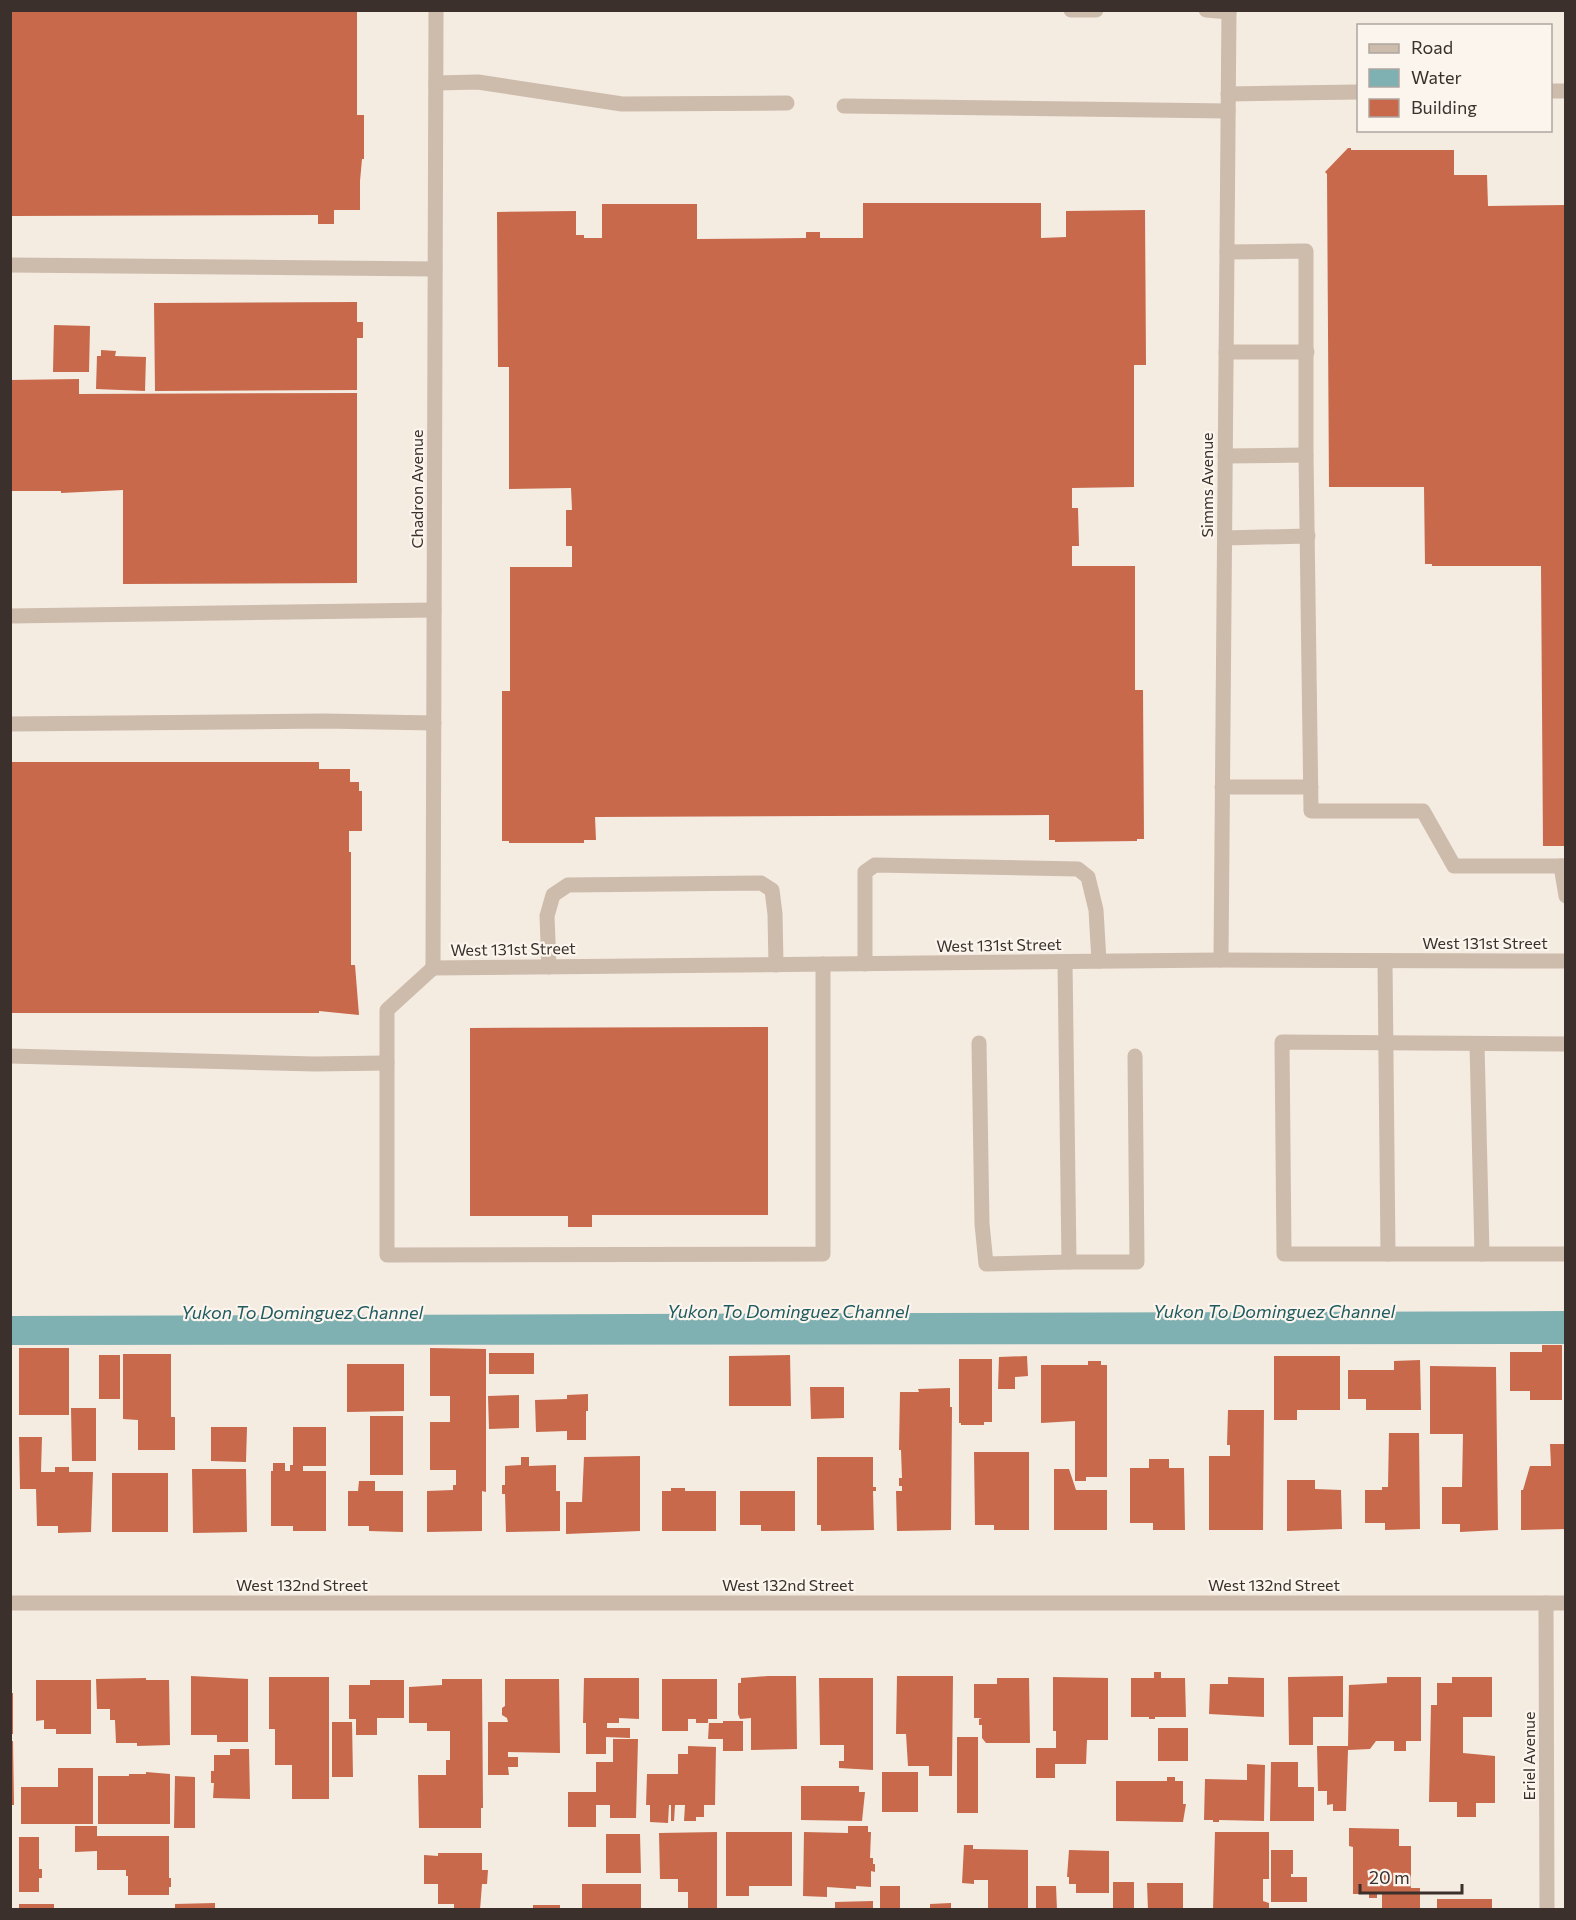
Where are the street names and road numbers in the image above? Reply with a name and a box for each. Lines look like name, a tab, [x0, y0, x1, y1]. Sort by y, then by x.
street label: Chadron Avenue	[407, 430, 426, 548]
street label: Simms Avenue	[1197, 432, 1216, 538]
street label: West 131st Street	[1422, 933, 1548, 952]
street label: West 131st Street	[936, 934, 1062, 955]
street label: West 131st Street	[450, 938, 576, 959]
street label: West 132nd Street	[236, 1575, 368, 1594]
street label: West 132nd Street	[722, 1575, 854, 1594]
street label: West 132nd Street	[1208, 1575, 1340, 1594]
street label: Eriel Avenue	[1519, 1712, 1538, 1800]

